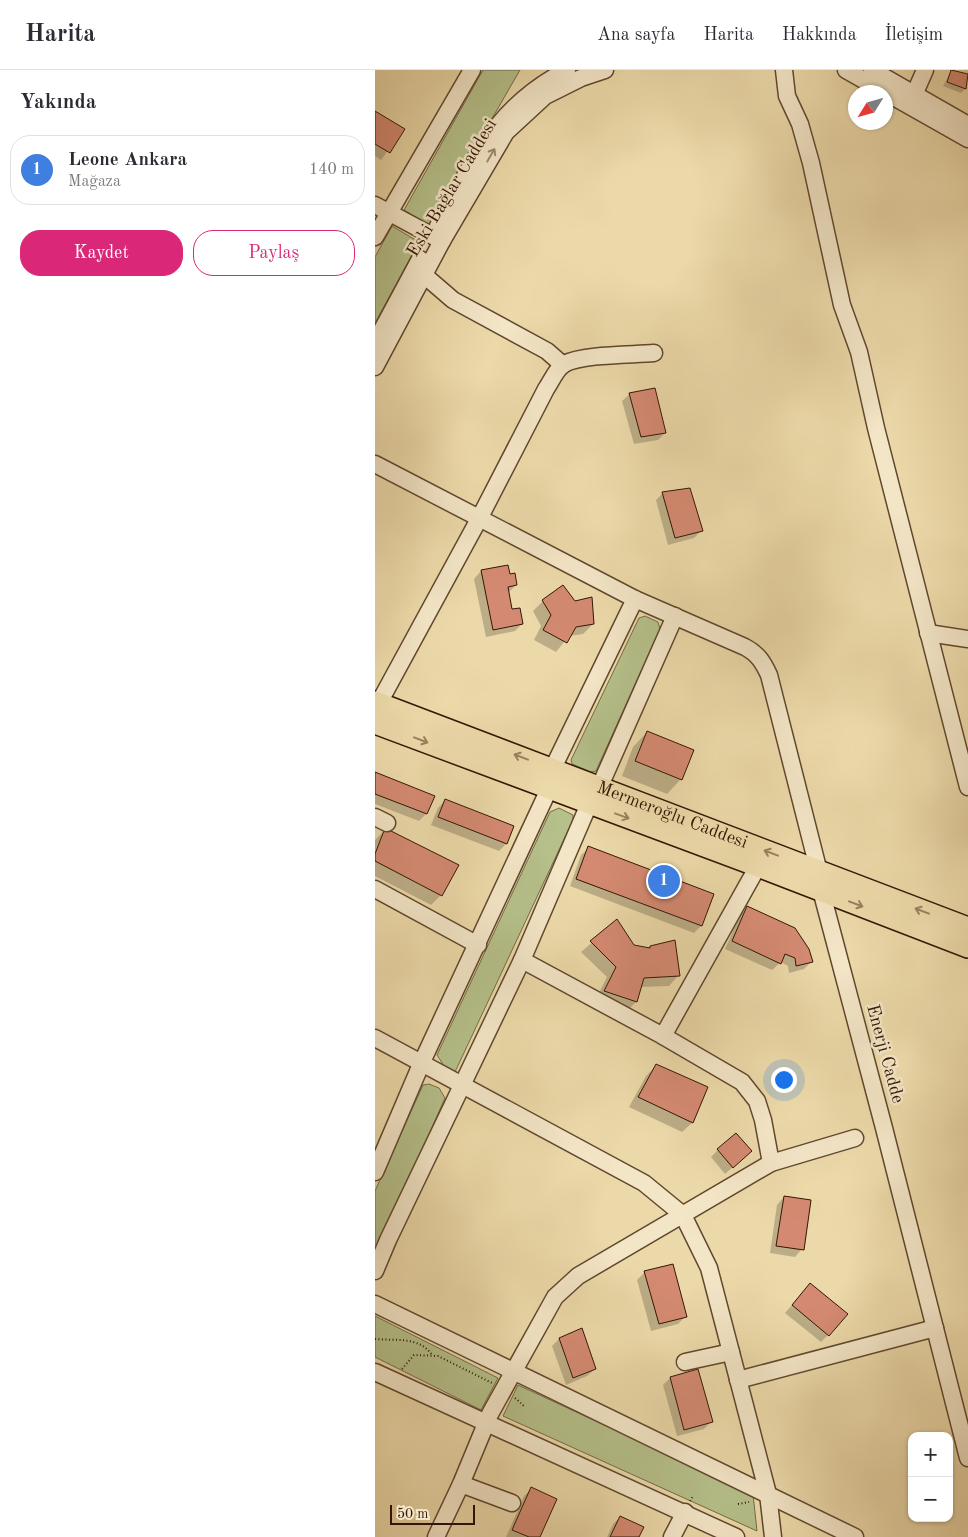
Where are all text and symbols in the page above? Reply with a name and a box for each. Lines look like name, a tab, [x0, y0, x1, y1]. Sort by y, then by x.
text: Harita	[25, 23, 95, 47]
text: Ana sayfa	[597, 26, 675, 44]
text: Harita	[703, 26, 754, 44]
text: Hakkında	[782, 26, 857, 44]
text: İletişim	[885, 26, 943, 44]
north arrow	[848, 85, 893, 130]
text: Yakında	[20, 92, 96, 113]
street label: Eski Bağlar Caddesi	[404, 116, 500, 260]
one-way arrow	[486, 149, 496, 163]
text: Leone Ankara	[68, 151, 187, 170]
text: 1	[32, 162, 42, 178]
text: 140 m	[309, 162, 354, 178]
text: Mağaza	[68, 174, 121, 190]
button: Kaydet	[20, 230, 183, 276]
button: Paylaş	[193, 230, 355, 276]
one-way arrow	[412, 736, 428, 745]
one-way arrow	[514, 751, 529, 761]
street label: Mermeroğlu Caddesi	[594, 778, 750, 852]
one-way arrow	[614, 812, 629, 821]
one-way arrow	[764, 848, 779, 857]
pin: 1	[648, 862, 680, 900]
one-way arrow	[848, 900, 863, 909]
one-way arrow	[915, 906, 931, 915]
street label: Enerji Cadde	[863, 1003, 907, 1105]
your location	[771, 1067, 797, 1093]
map controls	[908, 1432, 953, 1522]
button: +	[908, 1432, 953, 1477]
button: −	[908, 1477, 953, 1522]
scale bar	[390, 1502, 475, 1525]
text: 50 m	[397, 1507, 428, 1521]

